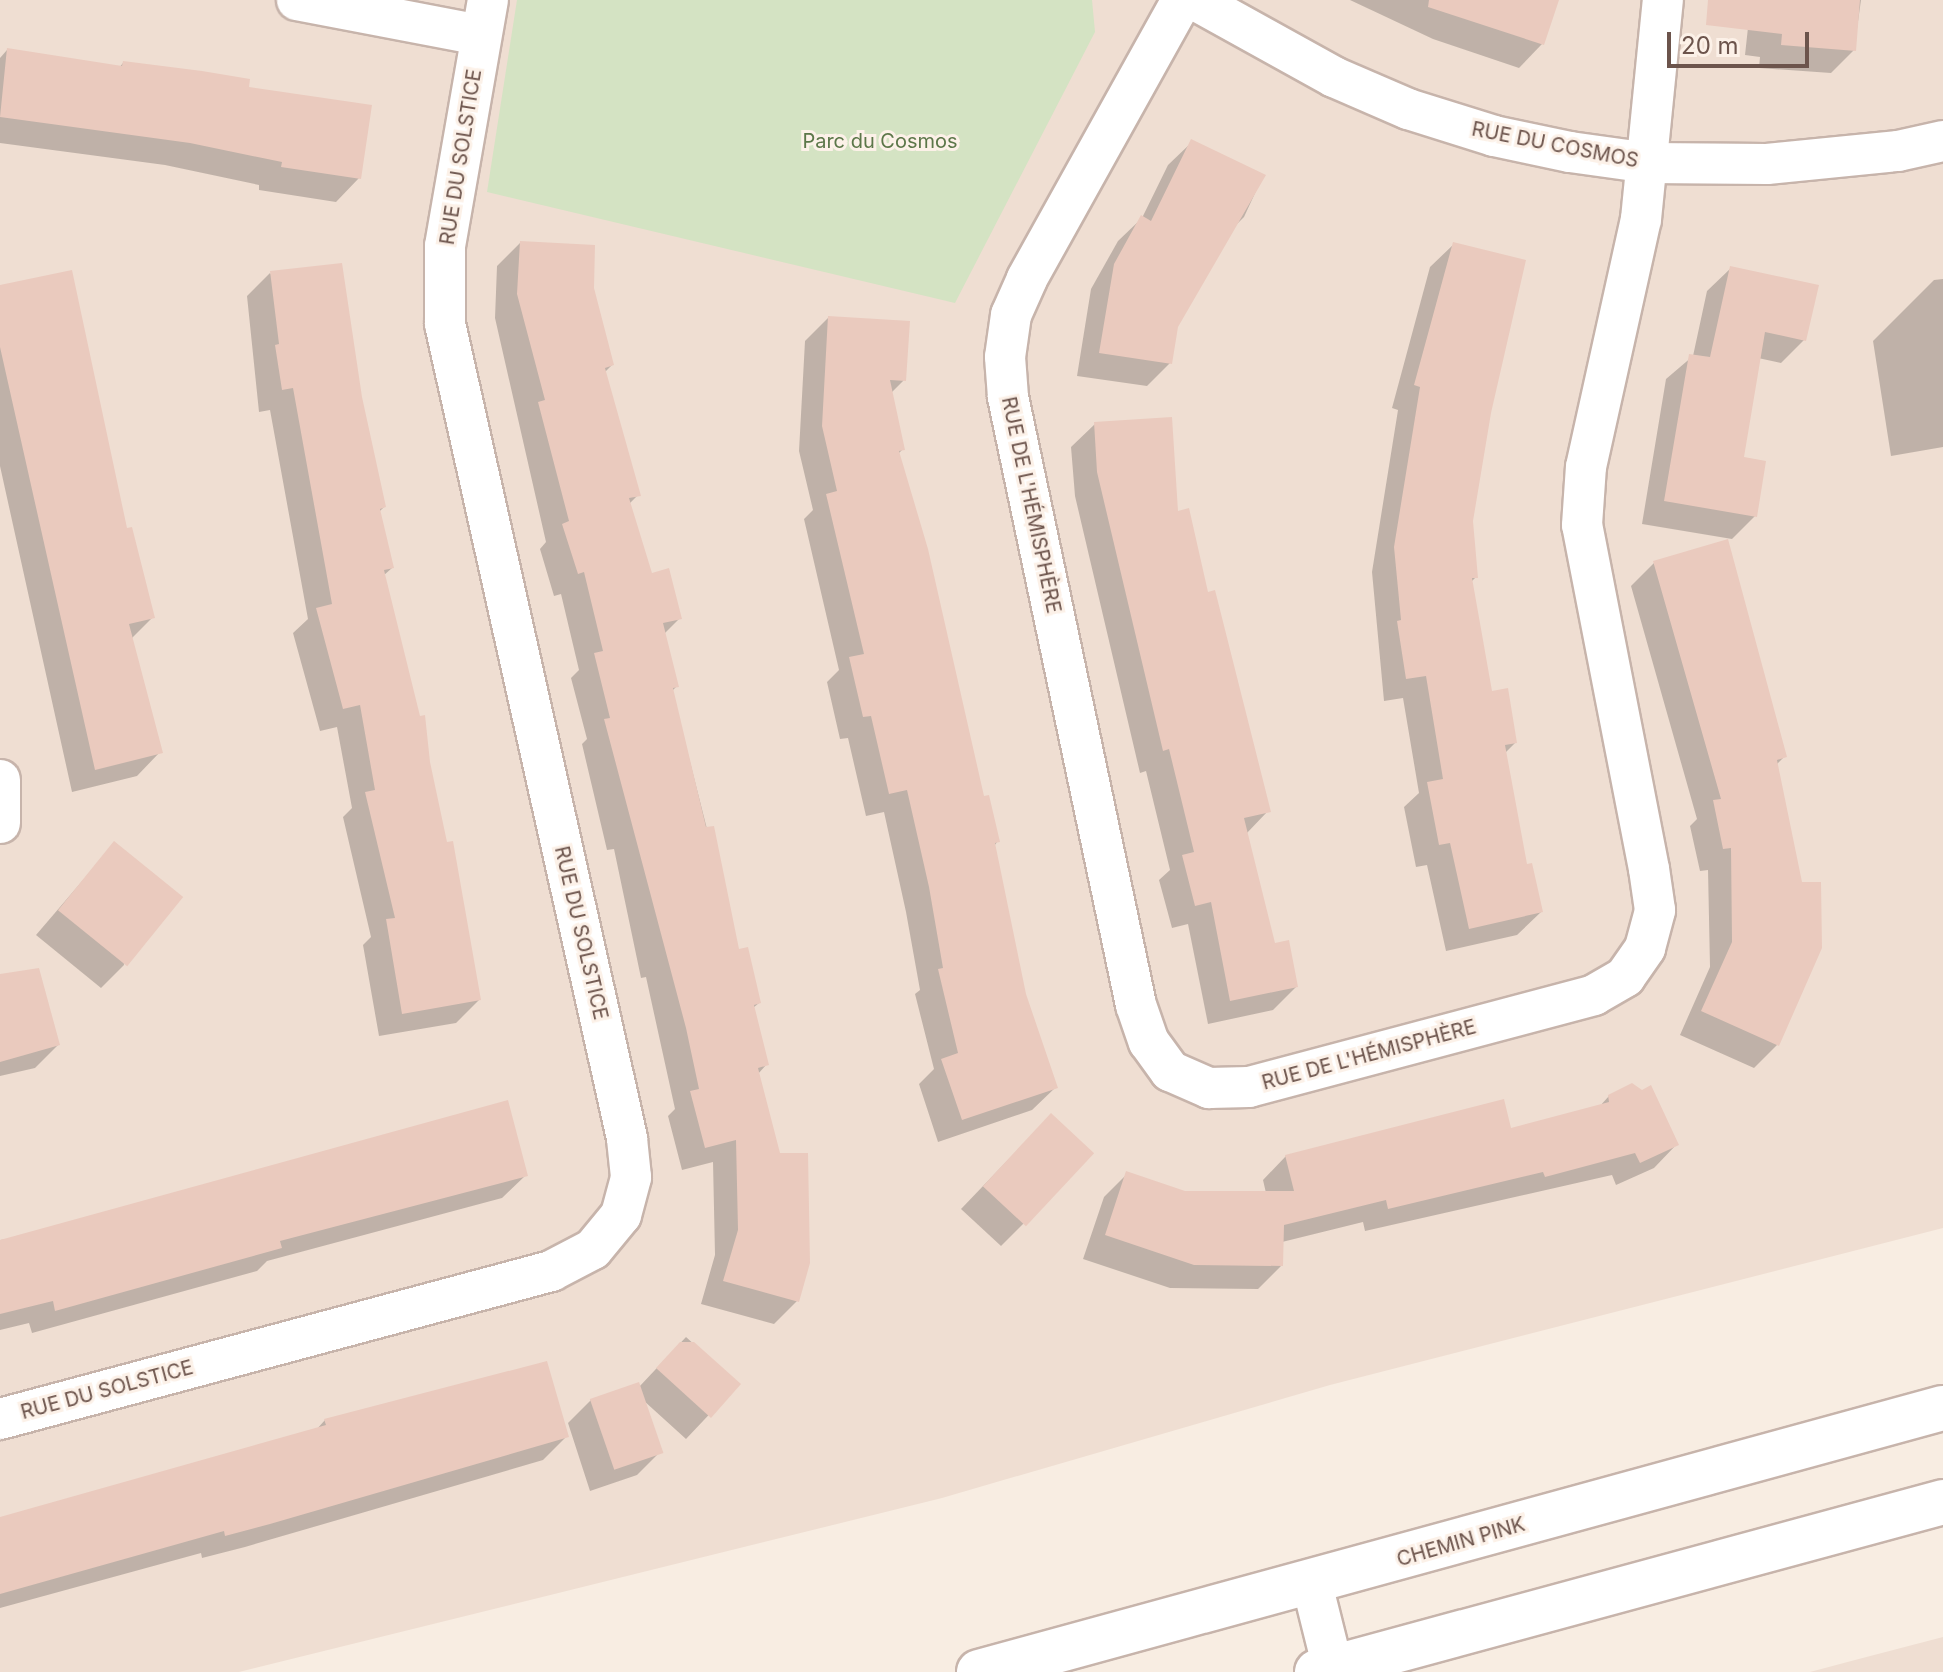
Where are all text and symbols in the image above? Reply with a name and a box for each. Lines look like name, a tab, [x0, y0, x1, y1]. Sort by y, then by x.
scale bar	[1671, 16, 1813, 66]
text: 20 m	[1681, 31, 1739, 60]
street label: RUE DU SOLSTICE	[435, 67, 487, 247]
street label: RUE DU COSMOS	[1470, 117, 1640, 173]
park label: Parc du Cosmos	[802, 129, 958, 153]
street label: RUE DE L'HÉMISPHÈRE	[996, 395, 1066, 615]
street label: RUE DU SOLSTICE	[549, 844, 613, 1022]
street label: RUE DE L'HÉMISPHÈRE	[1259, 1015, 1479, 1095]
street label: RUE DU SOLSTICE	[18, 1355, 196, 1425]
street label: CHEMIN PINK	[1394, 1512, 1528, 1572]

